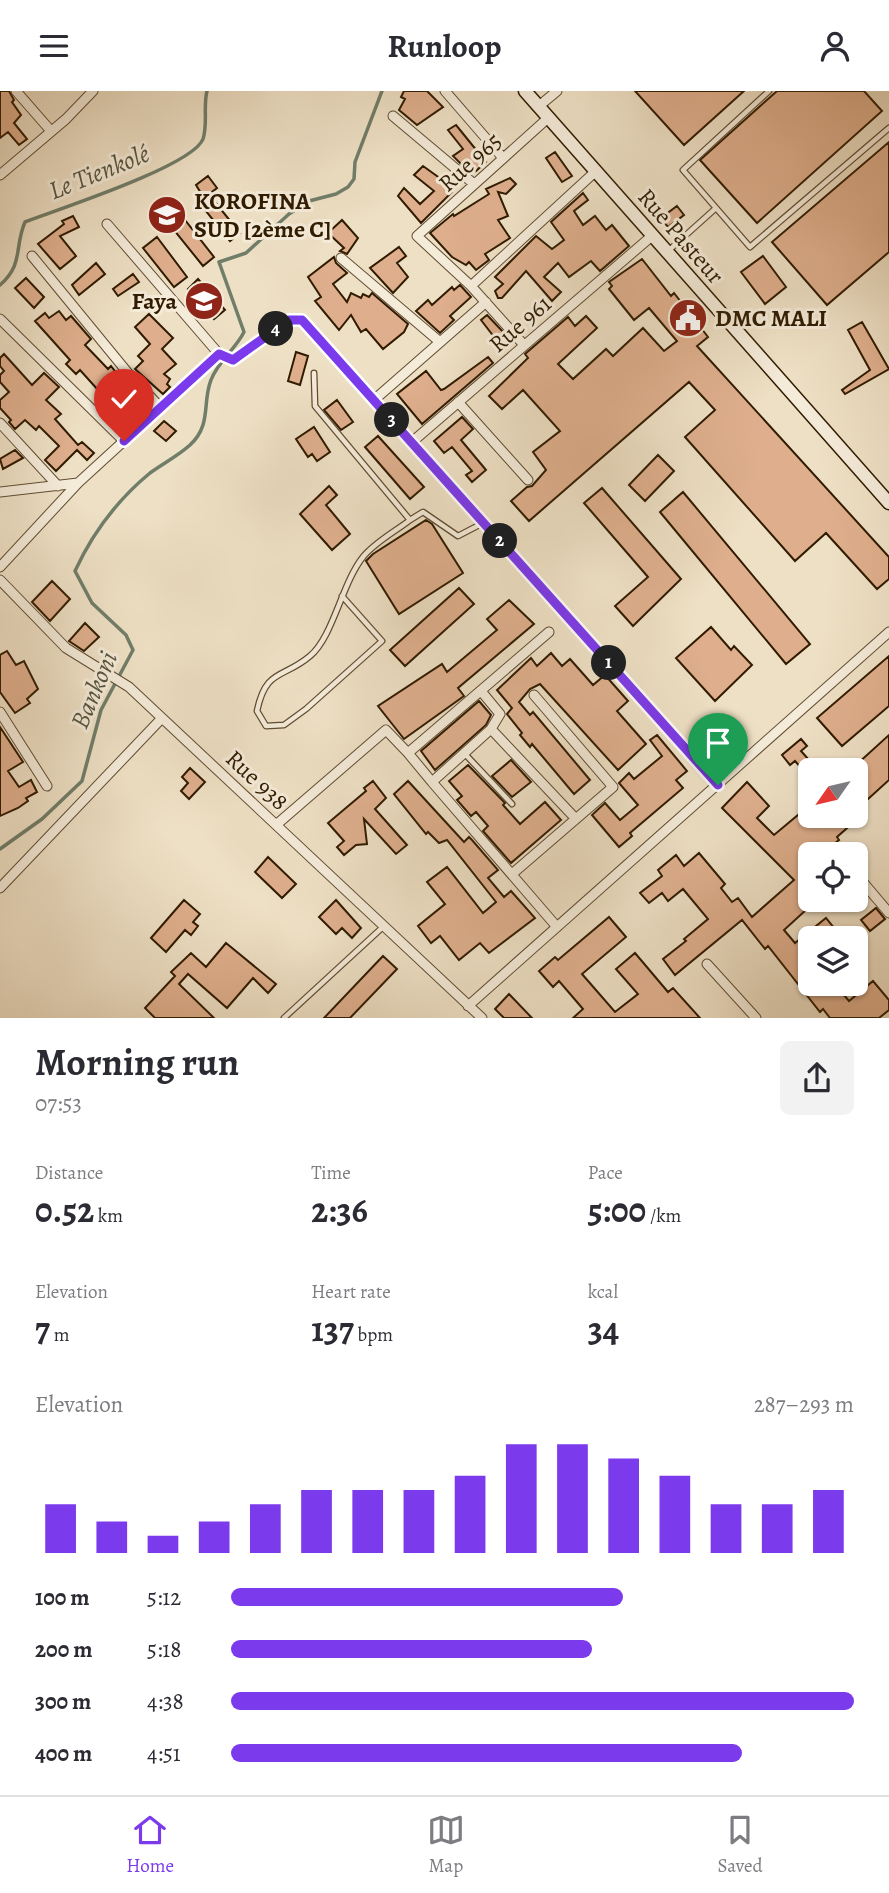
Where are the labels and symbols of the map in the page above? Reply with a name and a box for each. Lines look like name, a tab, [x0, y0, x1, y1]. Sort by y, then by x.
street label: Rue 965	[432, 125, 508, 199]
water label: Le Tienkolé	[43, 136, 155, 208]
street label: Rue Pasteur	[631, 181, 731, 291]
place label: KOROFINA SUD [2ème C]	[194, 185, 332, 245]
school or university icon: KOROFINA SUD [2ème C]	[146, 194, 188, 236]
school or university icon: Faya	[183, 280, 225, 322]
place label: Faya	[132, 285, 177, 317]
street label: Rue 961	[482, 288, 558, 360]
public building icon: DMC MALI	[667, 297, 709, 339]
place label: DMC MALI	[715, 302, 827, 334]
pin: 4	[258, 311, 294, 347]
pin	[94, 369, 154, 441]
pin: 3	[374, 403, 410, 437]
pin: 2	[482, 524, 518, 559]
pin: 1	[592, 645, 626, 681]
water label: Bankoni	[62, 646, 126, 734]
pin	[688, 713, 748, 785]
street label: Rue 938	[219, 743, 295, 817]
north arrow	[798, 758, 868, 828]

